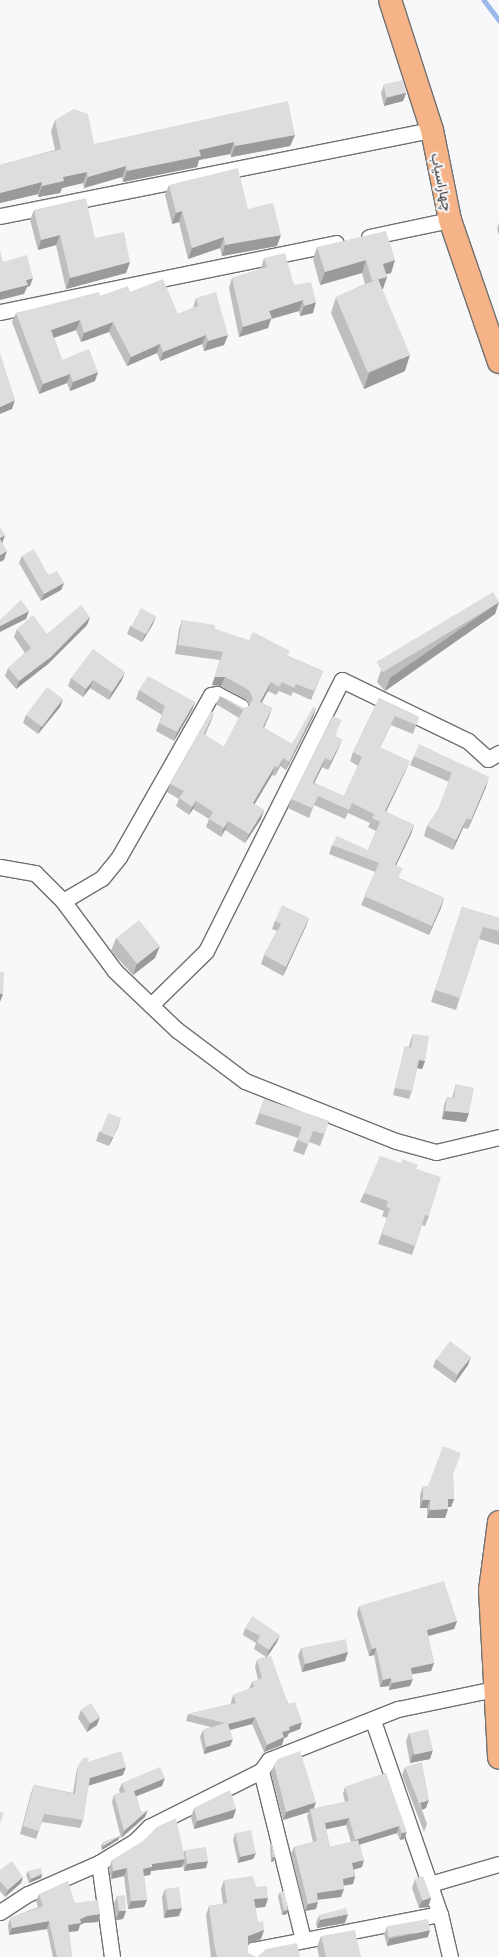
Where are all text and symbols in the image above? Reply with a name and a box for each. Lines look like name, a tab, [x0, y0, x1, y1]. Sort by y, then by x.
street label: چهاراسیاب	[428, 151, 456, 213]

